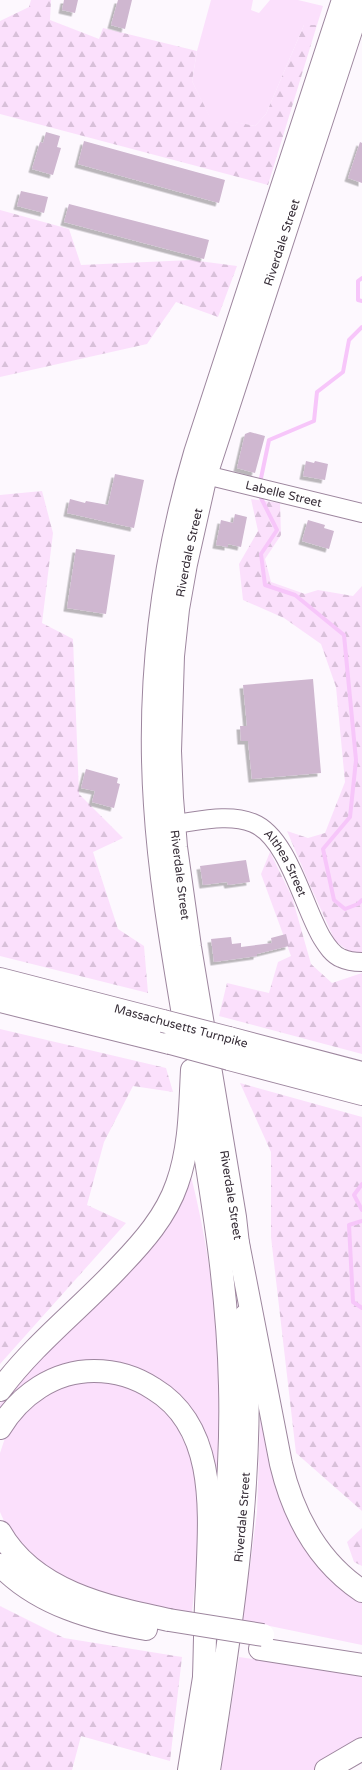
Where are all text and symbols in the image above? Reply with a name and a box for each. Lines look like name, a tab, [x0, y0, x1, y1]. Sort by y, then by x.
street label: Riverdale Street	[261, 197, 303, 288]
street label: Labelle Street	[244, 478, 324, 510]
street label: Riverdale Street	[173, 506, 205, 598]
street label: Althea Street	[261, 826, 310, 899]
street label: Riverdale Street	[168, 829, 193, 921]
street label: Massachusetts Turnpike	[113, 1001, 250, 1051]
street label: Riverdale Street	[217, 1149, 245, 1241]
street label: Riverdale Street	[231, 1471, 253, 1563]

